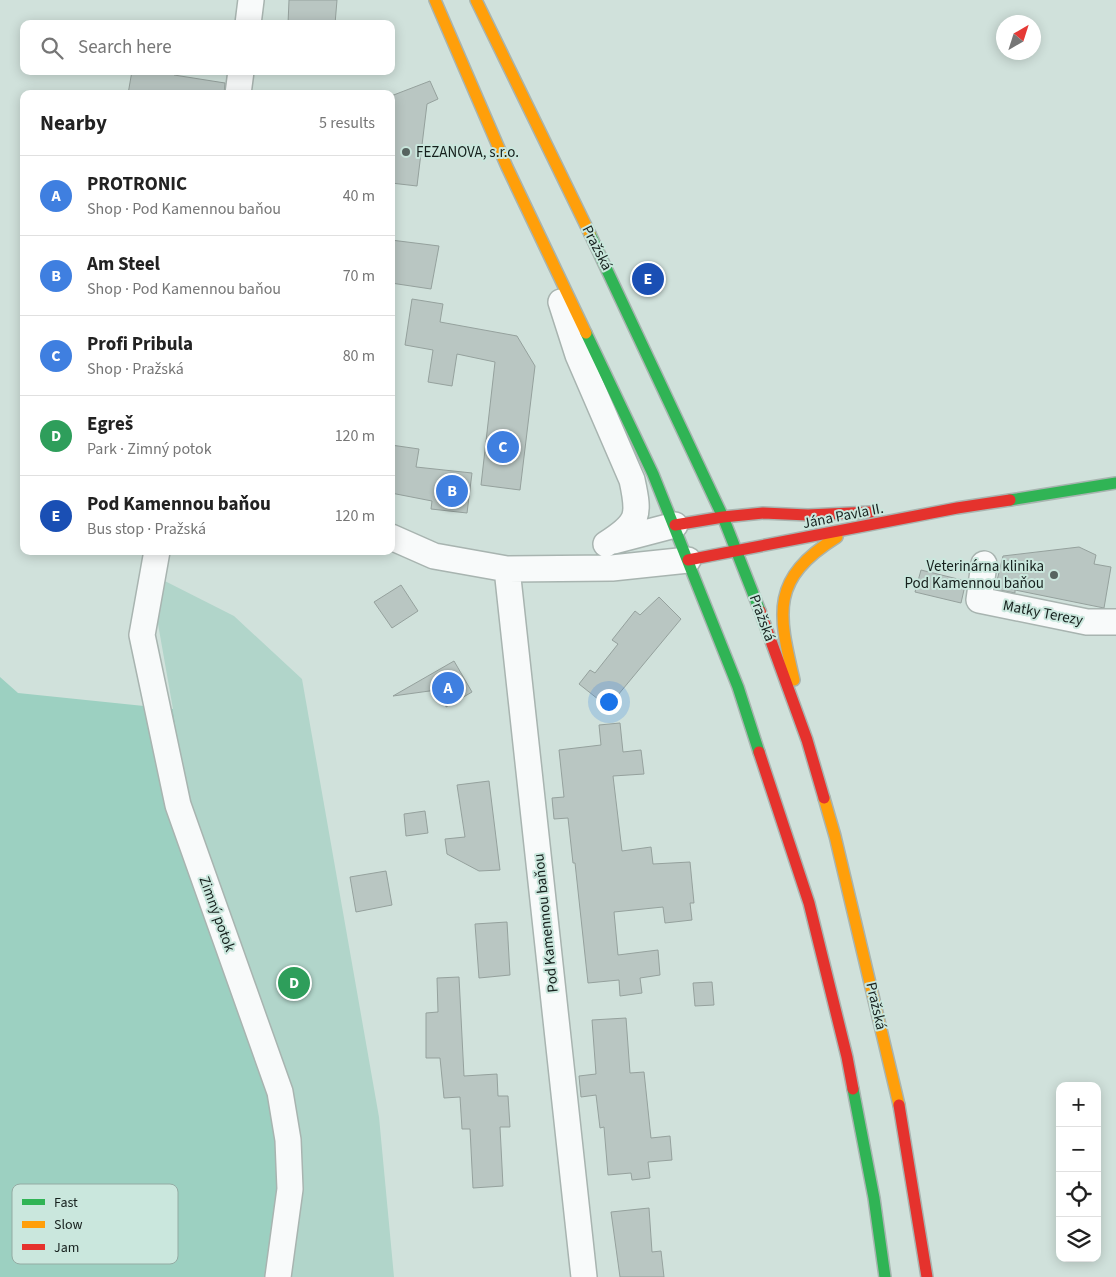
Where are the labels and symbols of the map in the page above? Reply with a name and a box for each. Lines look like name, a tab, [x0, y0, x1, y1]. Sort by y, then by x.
north arrow	[996, 15, 1041, 60]
place label: FEZANOVA, s.r.o.	[416, 142, 519, 163]
marker: FEZANOVA, s.r.o.	[400, 146, 412, 158]
street label: Pražská	[577, 222, 617, 274]
pin: E	[632, 260, 664, 298]
pin: C	[487, 428, 519, 466]
pin: B	[436, 472, 468, 510]
street label: Jána Pavla II.	[801, 498, 885, 534]
place label: Veterinárna klinika Pod Kamennou baňou	[904, 556, 1044, 594]
marker: Veterinárna klinika Pod Kamennou baňou	[1048, 569, 1060, 581]
street label: Pražská	[744, 592, 780, 644]
street label: Matky Terezy	[1001, 595, 1085, 631]
pin: A	[432, 669, 464, 707]
your location	[596, 689, 622, 715]
street label: Pod Kamennou baňou	[528, 853, 564, 993]
street label: Zimný potok	[194, 873, 241, 955]
pin: D	[278, 964, 310, 1002]
street label: Pražská	[860, 980, 892, 1032]
legend	[12, 1184, 178, 1264]
text: Fast	[54, 1193, 78, 1213]
text: Slow	[54, 1215, 83, 1235]
text: Jam	[54, 1238, 79, 1258]

